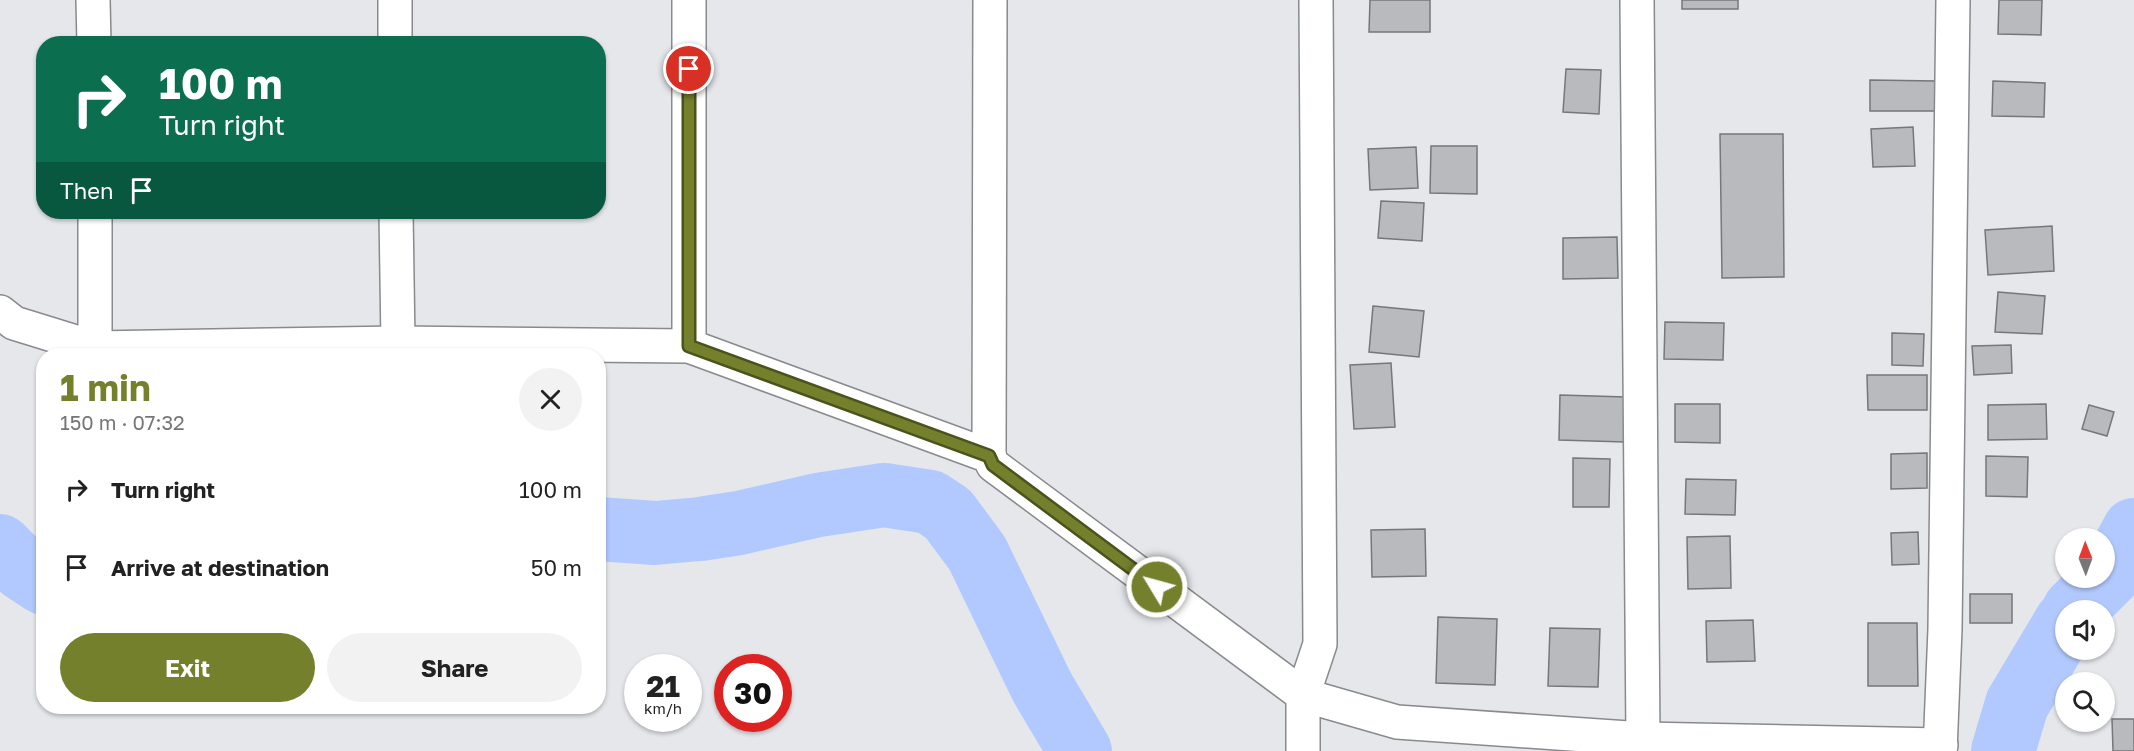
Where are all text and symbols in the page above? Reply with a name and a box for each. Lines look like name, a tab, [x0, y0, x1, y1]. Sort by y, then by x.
pin	[663, 43, 714, 94]
icon: arrive	[672, 52, 705, 85]
text: 100 m	[159, 58, 282, 108]
icon: right	[60, 60, 138, 138]
text: Turn right	[159, 109, 285, 141]
icon: arrive	[125, 174, 158, 207]
text: Then	[60, 177, 113, 204]
text: 1 min	[60, 366, 151, 409]
button: close	[519, 368, 582, 431]
text: 150 m · 07:32	[60, 410, 185, 434]
icon: right	[60, 473, 93, 506]
text: Turn right	[111, 476, 215, 503]
text: 100 m	[519, 476, 582, 503]
north arrow	[2055, 528, 2115, 588]
map controls	[2055, 528, 2115, 732]
icon: arrive	[60, 551, 93, 584]
text: Arrive at destination	[111, 554, 329, 581]
text: 50 m	[531, 554, 582, 581]
position arrow	[1125, 555, 1189, 619]
button: sound	[2055, 600, 2115, 660]
button: Exit	[60, 633, 315, 702]
button: Share	[327, 633, 582, 702]
speed limit sign: 30	[714, 654, 792, 732]
text: 21	[646, 668, 680, 704]
button: search	[2055, 672, 2115, 732]
text: km/h	[644, 699, 682, 717]

